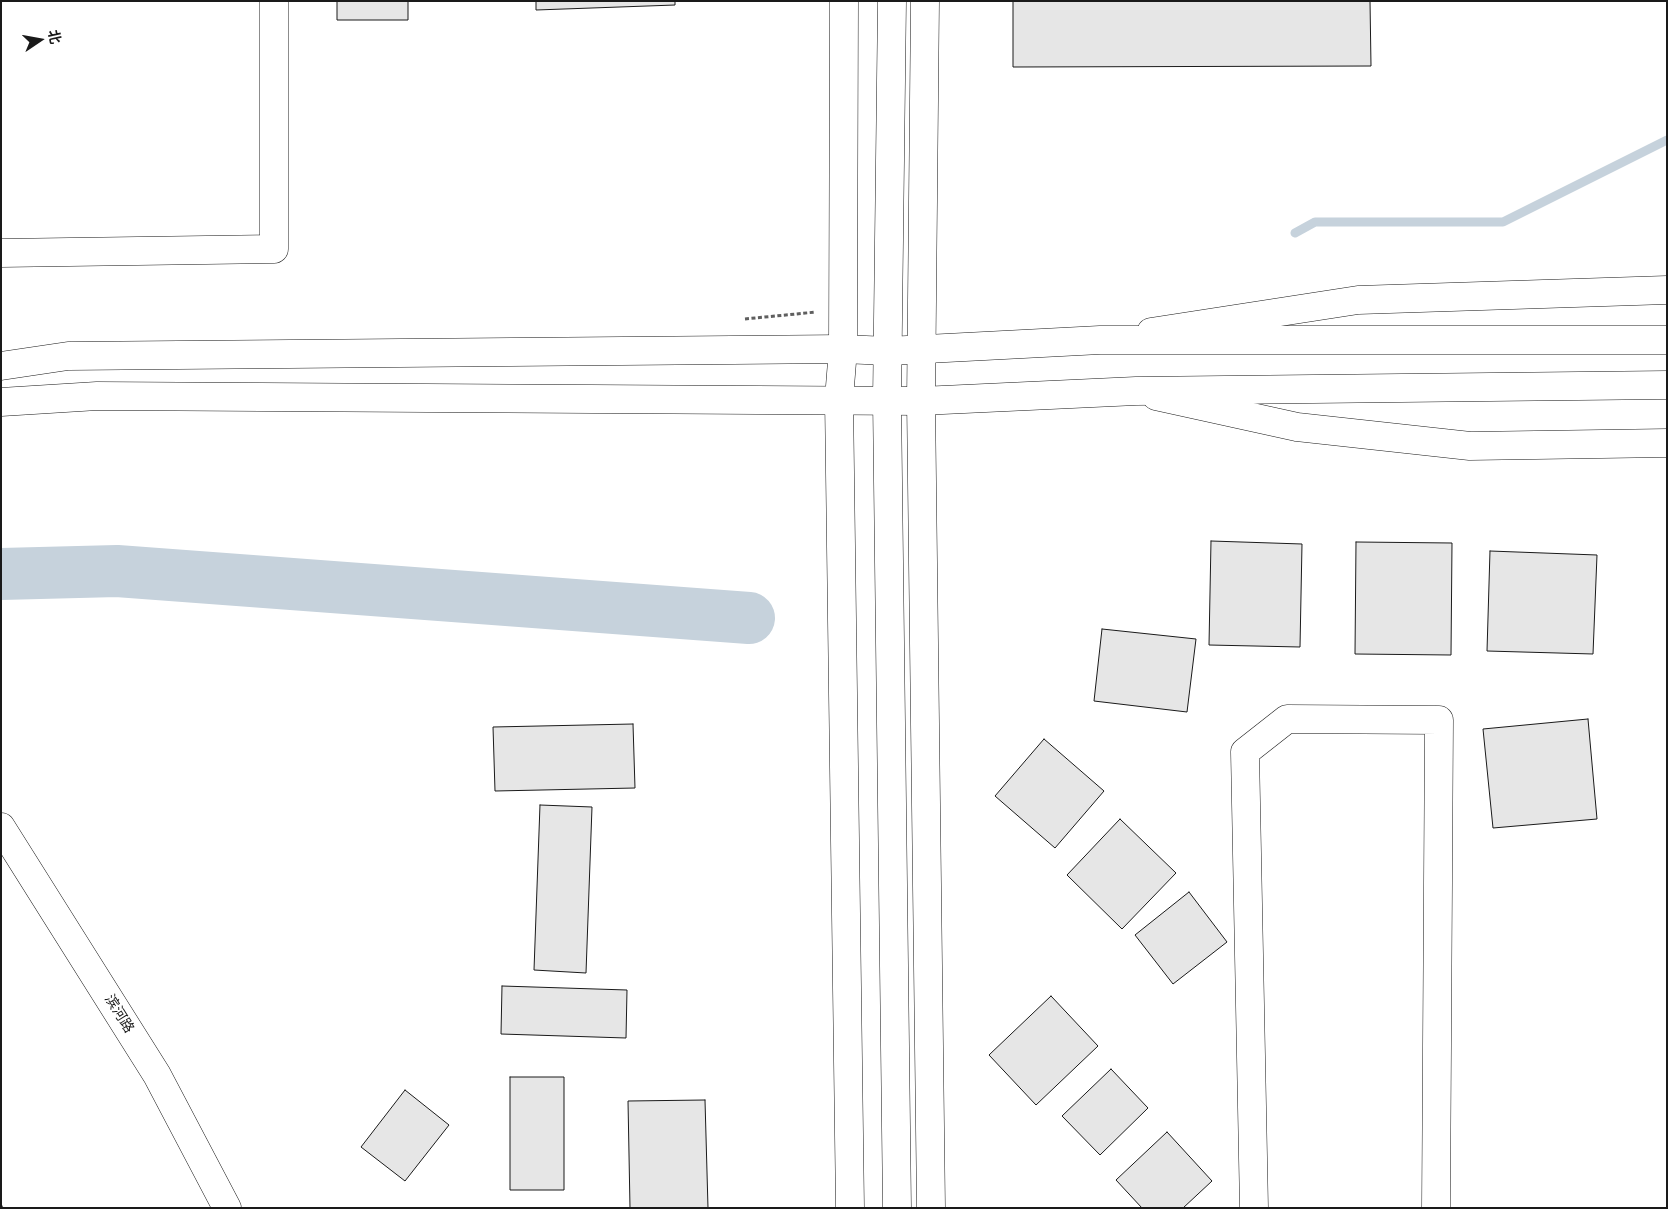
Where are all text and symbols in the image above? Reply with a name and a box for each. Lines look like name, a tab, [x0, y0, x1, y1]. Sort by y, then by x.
north arrow	[15, 15, 65, 65]
text: 北	[44, 28, 65, 46]
street label: 滨河路	[101, 992, 137, 1036]

